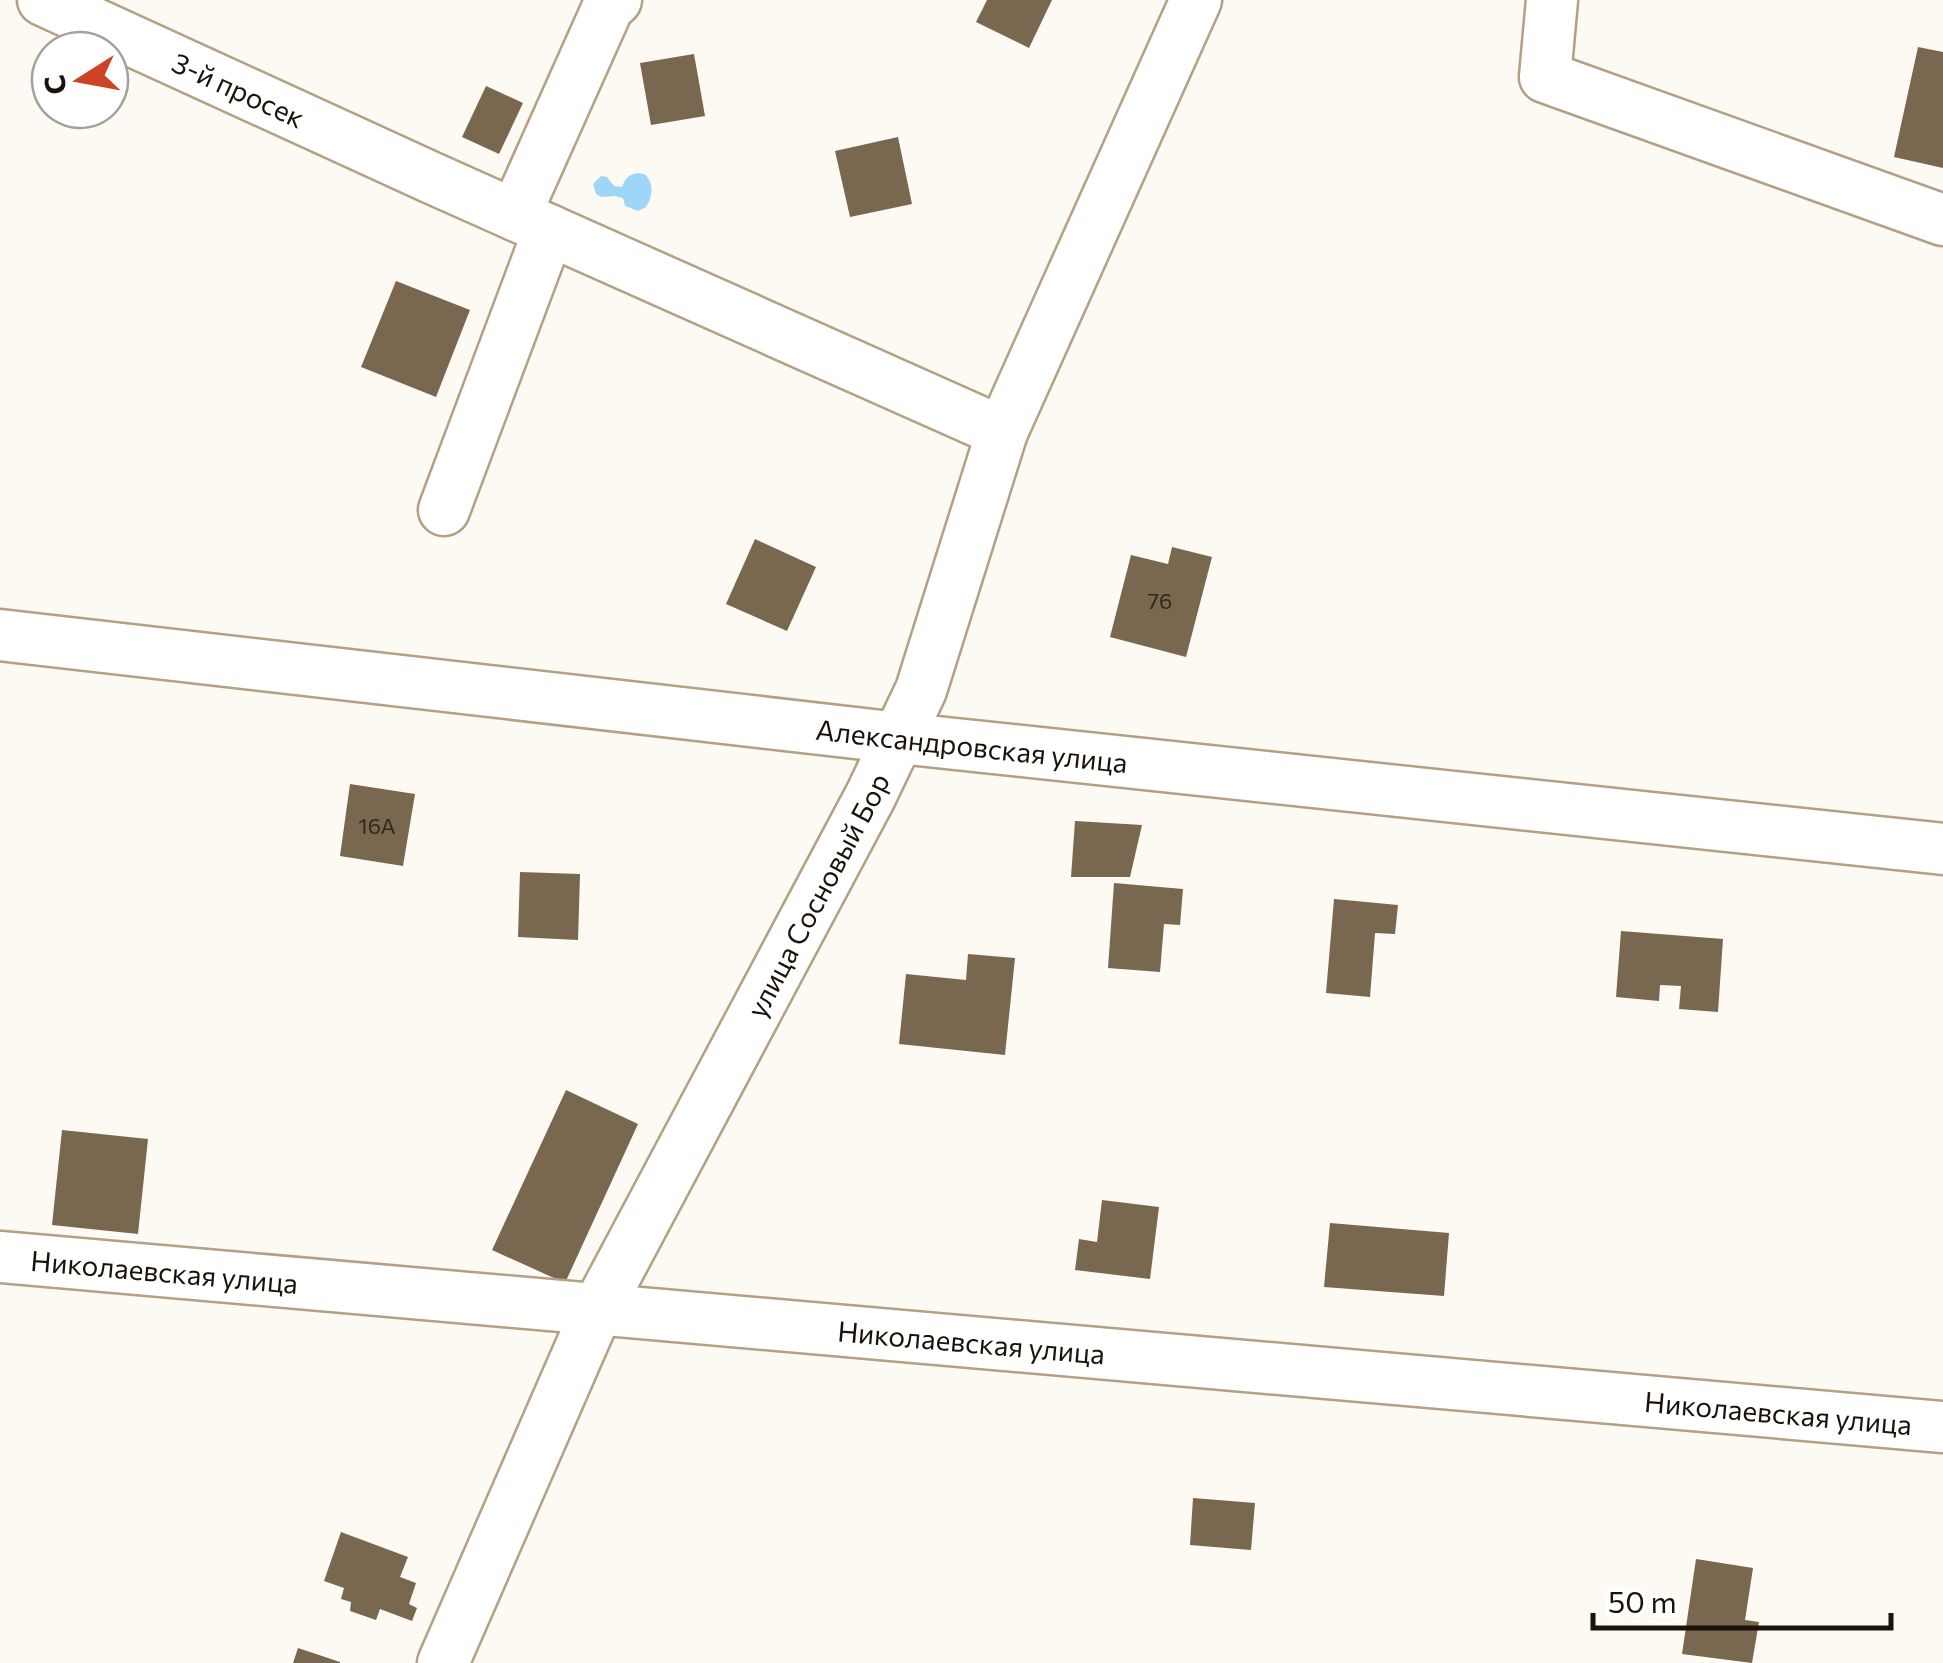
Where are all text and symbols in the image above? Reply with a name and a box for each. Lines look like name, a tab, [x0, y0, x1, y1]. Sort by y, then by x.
north arrow	[30, 30, 130, 130]
street label: 3-й просек	[167, 44, 310, 134]
text: С	[36, 72, 73, 98]
house number: 76	[1148, 587, 1172, 614]
street label: Александровская улица	[814, 712, 1129, 779]
street label: улица Сосновый Бор	[739, 767, 896, 1023]
house number: 16А	[358, 812, 396, 839]
street label: Николаевская улица	[29, 1243, 300, 1300]
street label: Николаевская улица	[836, 1313, 1106, 1371]
street label: Николаевская улица	[1643, 1384, 1913, 1441]
scale bar	[1593, 1568, 1890, 1630]
text: 50 m	[1608, 1582, 1677, 1619]

